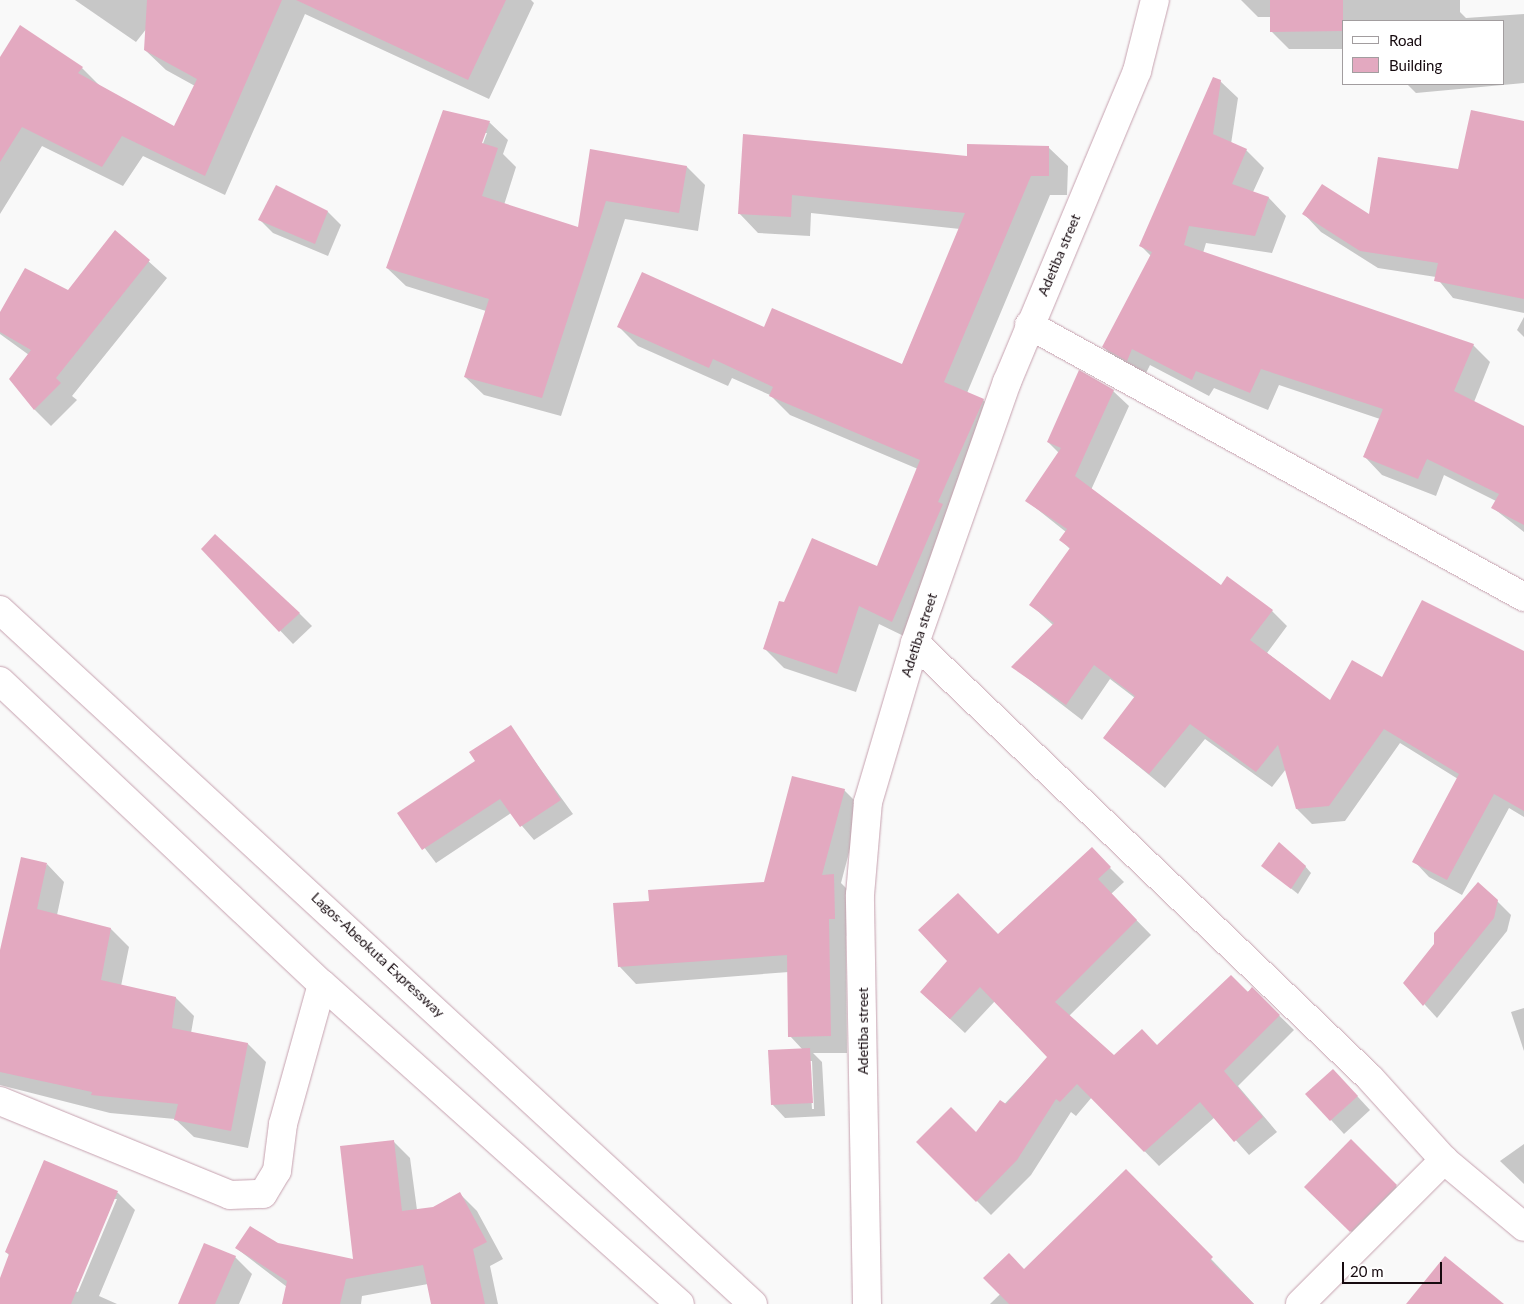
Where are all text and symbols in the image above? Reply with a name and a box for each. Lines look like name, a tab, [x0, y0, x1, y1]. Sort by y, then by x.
legend	[1342, 20, 1504, 85]
text: Road	[1389, 31, 1422, 49]
text: Building	[1389, 56, 1442, 74]
street label: Adetiba street	[1034, 212, 1084, 298]
street label: Adetiba street	[898, 591, 940, 679]
street label: Lagos-Abeokuta Expressway	[308, 889, 448, 1021]
street label: Adetiba street	[855, 987, 871, 1075]
scale bar	[1344, 1252, 1444, 1284]
text: 20 m	[1350, 1262, 1384, 1280]

